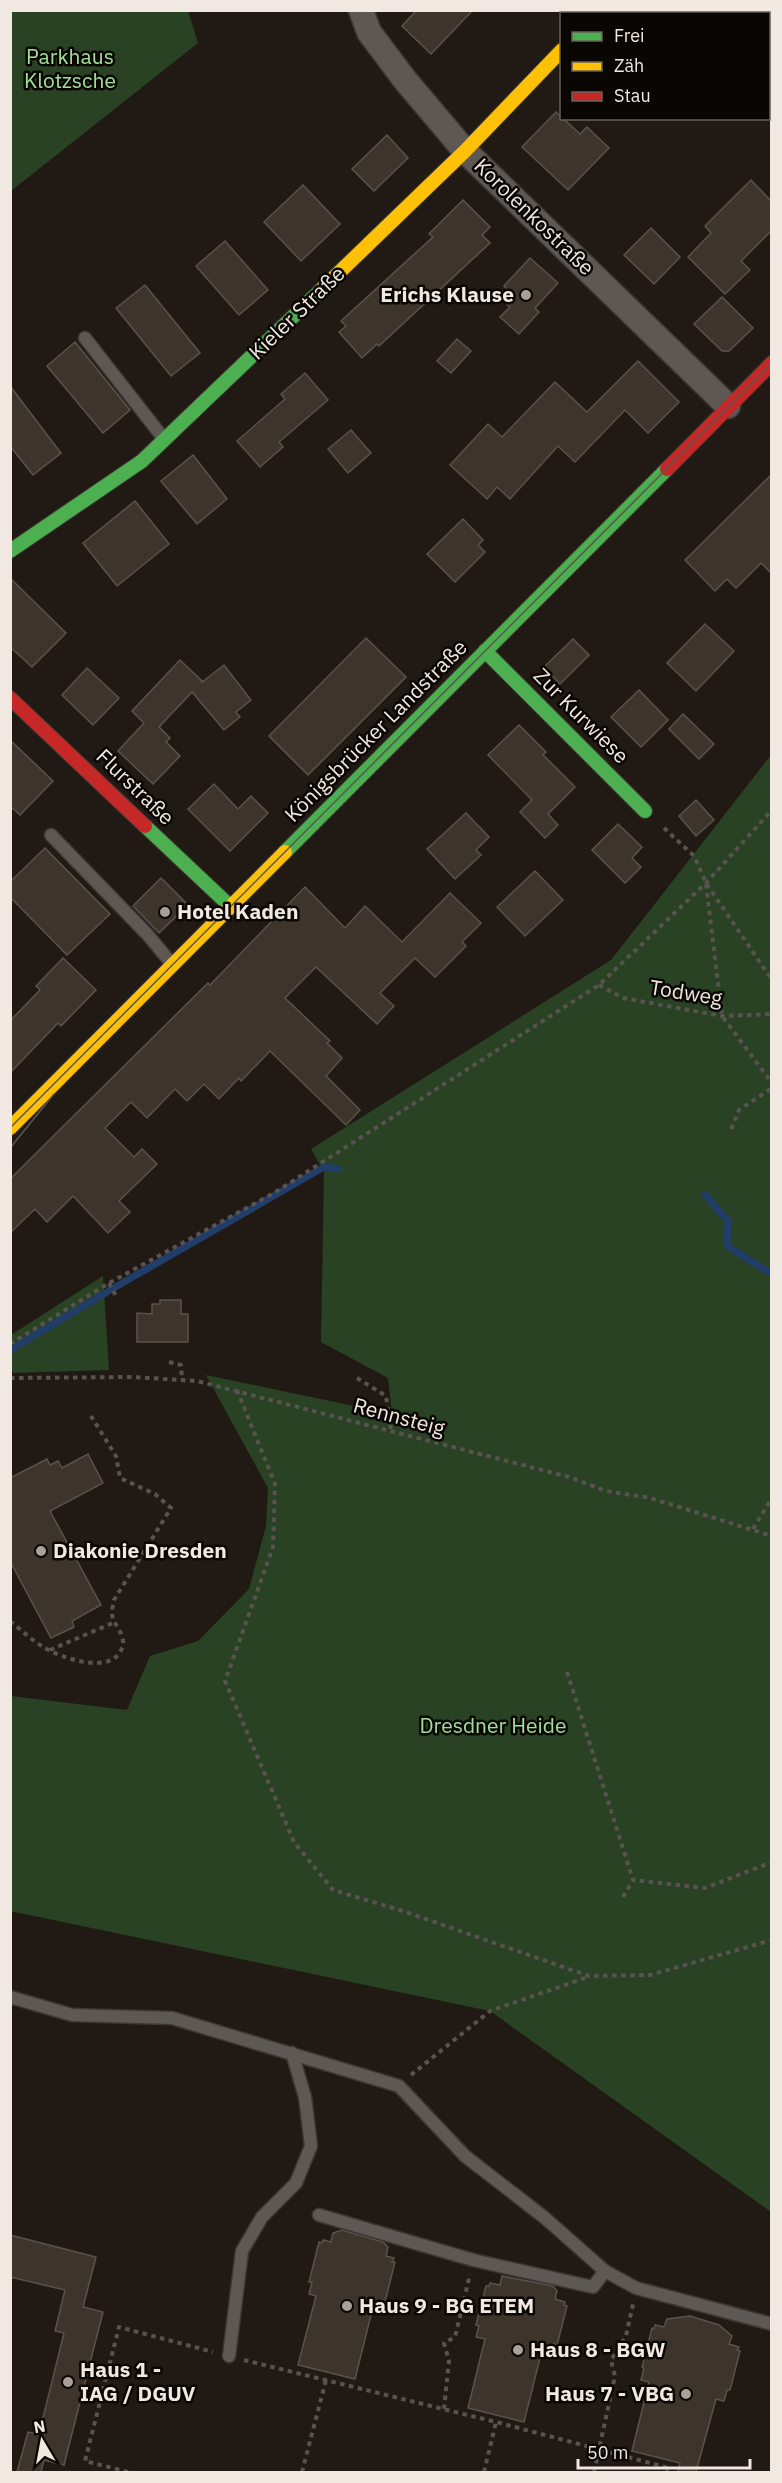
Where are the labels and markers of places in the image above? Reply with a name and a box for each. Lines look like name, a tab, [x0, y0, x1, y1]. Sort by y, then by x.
place label: Erichs Klause	[380, 280, 514, 308]
marker: Erichs Klause	[519, 288, 533, 302]
place label: Hotel Kaden	[177, 897, 298, 925]
marker: Hotel Kaden	[158, 905, 172, 919]
place label: Diakonie Dresden	[53, 1536, 227, 1564]
marker: Diakonie Dresden	[34, 1544, 48, 1558]
place label: Haus 9 - BG ETEM	[359, 2291, 534, 2319]
marker: Haus 9 - BG ETEM	[340, 2299, 354, 2313]
place label: Haus 8 - BGW	[530, 2335, 665, 2363]
marker: Haus 8 - BGW	[511, 2343, 525, 2357]
place label: Haus 1 - IAG / DGUV	[80, 2355, 196, 2407]
marker: Haus 1 - IAG / DGUV	[61, 2375, 75, 2389]
place label: Haus 7 - VBG	[545, 2379, 674, 2407]
marker: Haus 7 - VBG	[679, 2387, 693, 2401]

